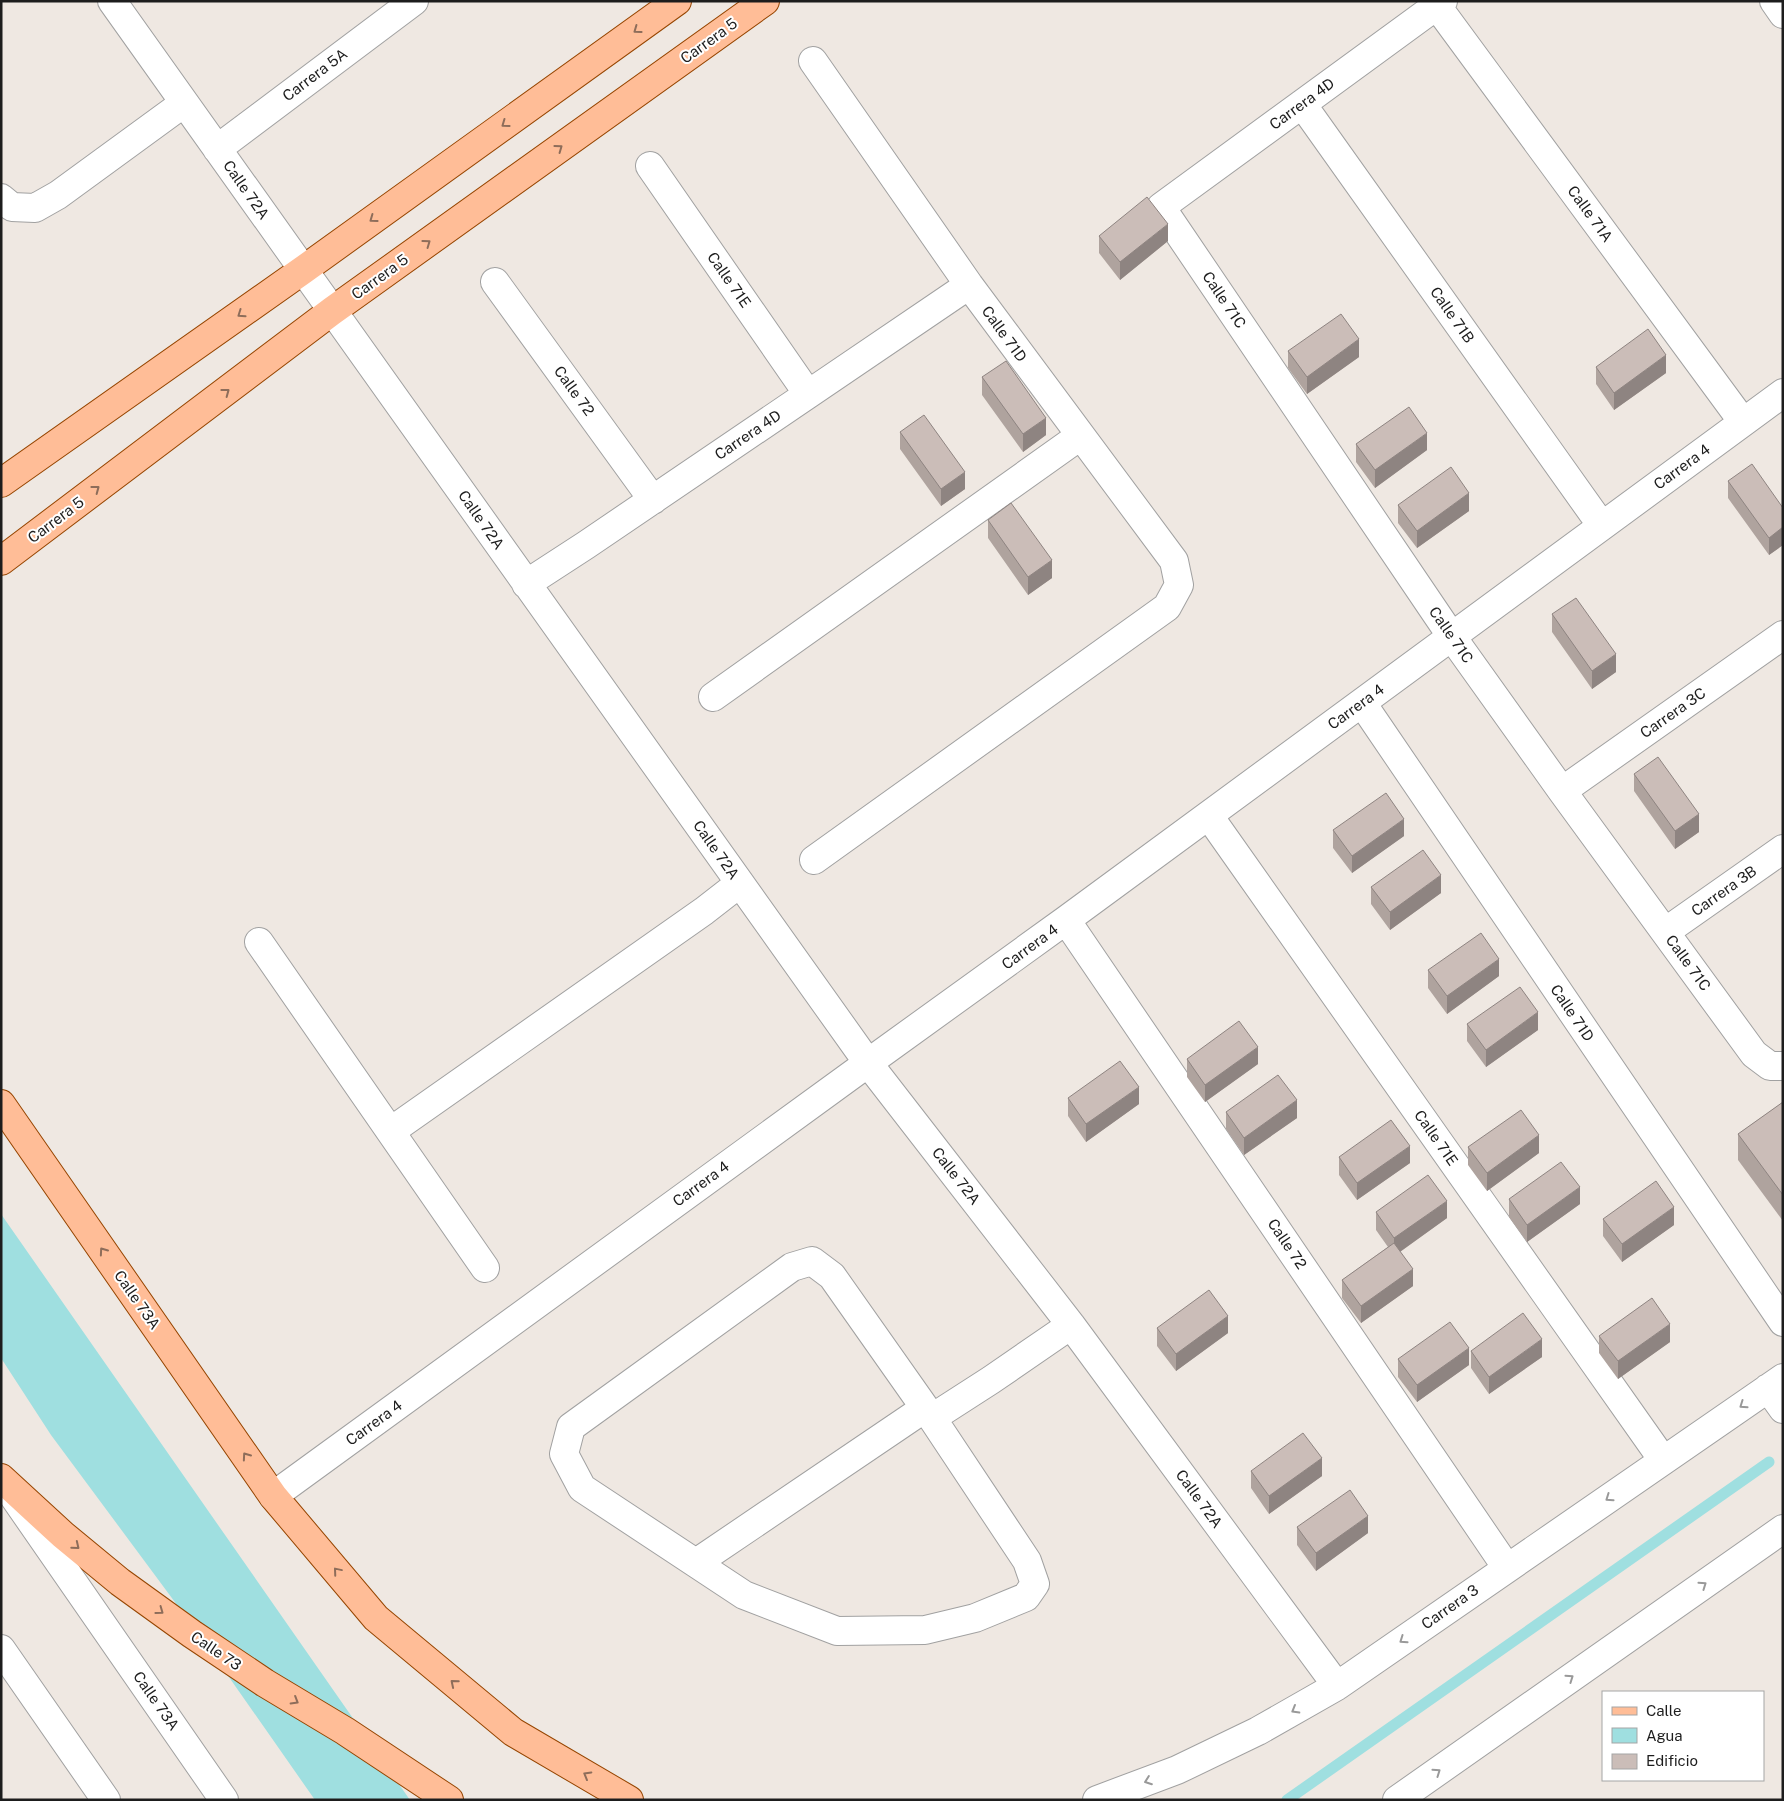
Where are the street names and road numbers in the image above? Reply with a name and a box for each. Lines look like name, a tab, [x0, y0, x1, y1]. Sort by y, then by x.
street label: Carrera 5	[677, 14, 740, 67]
street label: Carrera 5A	[279, 45, 351, 104]
street label: Carrera 4D	[1266, 74, 1337, 133]
street label: Calle 72A	[220, 157, 273, 223]
street label: Calle 71A	[1564, 182, 1617, 245]
street label: Calle 71E	[704, 249, 755, 311]
street label: Carrera 5	[348, 250, 411, 303]
street label: Calle 71C	[1199, 268, 1250, 331]
street label: Calle 71B	[1427, 283, 1478, 346]
street label: Calle 71D	[978, 302, 1030, 365]
street label: Calle 72	[551, 363, 598, 419]
street label: Carrera 4D	[711, 406, 784, 463]
street label: Carrera 4	[1650, 440, 1713, 493]
street label: Calle 72A	[455, 487, 508, 553]
street label: Carrera 5	[24, 493, 87, 546]
street label: Calle 71C	[1426, 603, 1477, 666]
street label: Carrera 4	[1324, 680, 1387, 733]
street label: Carrera 3C	[1637, 684, 1709, 741]
street label: Calle 72A	[690, 817, 743, 883]
street label: Carrera 3B	[1688, 862, 1760, 919]
street label: Carrera 4	[998, 920, 1061, 973]
street label: Calle 71C	[1662, 931, 1714, 994]
street label: Calle 71D	[1547, 981, 1598, 1044]
street label: Calle 71E	[1411, 1107, 1462, 1169]
street label: Calle 72A	[929, 1144, 984, 1208]
street label: Carrera 4	[669, 1157, 732, 1210]
street label: Calle 72	[1264, 1215, 1310, 1272]
street label: Calle 73A	[111, 1267, 164, 1333]
street label: Carrera 4	[342, 1396, 405, 1449]
street label: Calle 72A	[1173, 1466, 1226, 1531]
street label: Carrera 3	[1418, 1581, 1481, 1632]
street label: Calle 73	[188, 1628, 245, 1674]
street label: Calle 73A	[130, 1668, 183, 1734]

